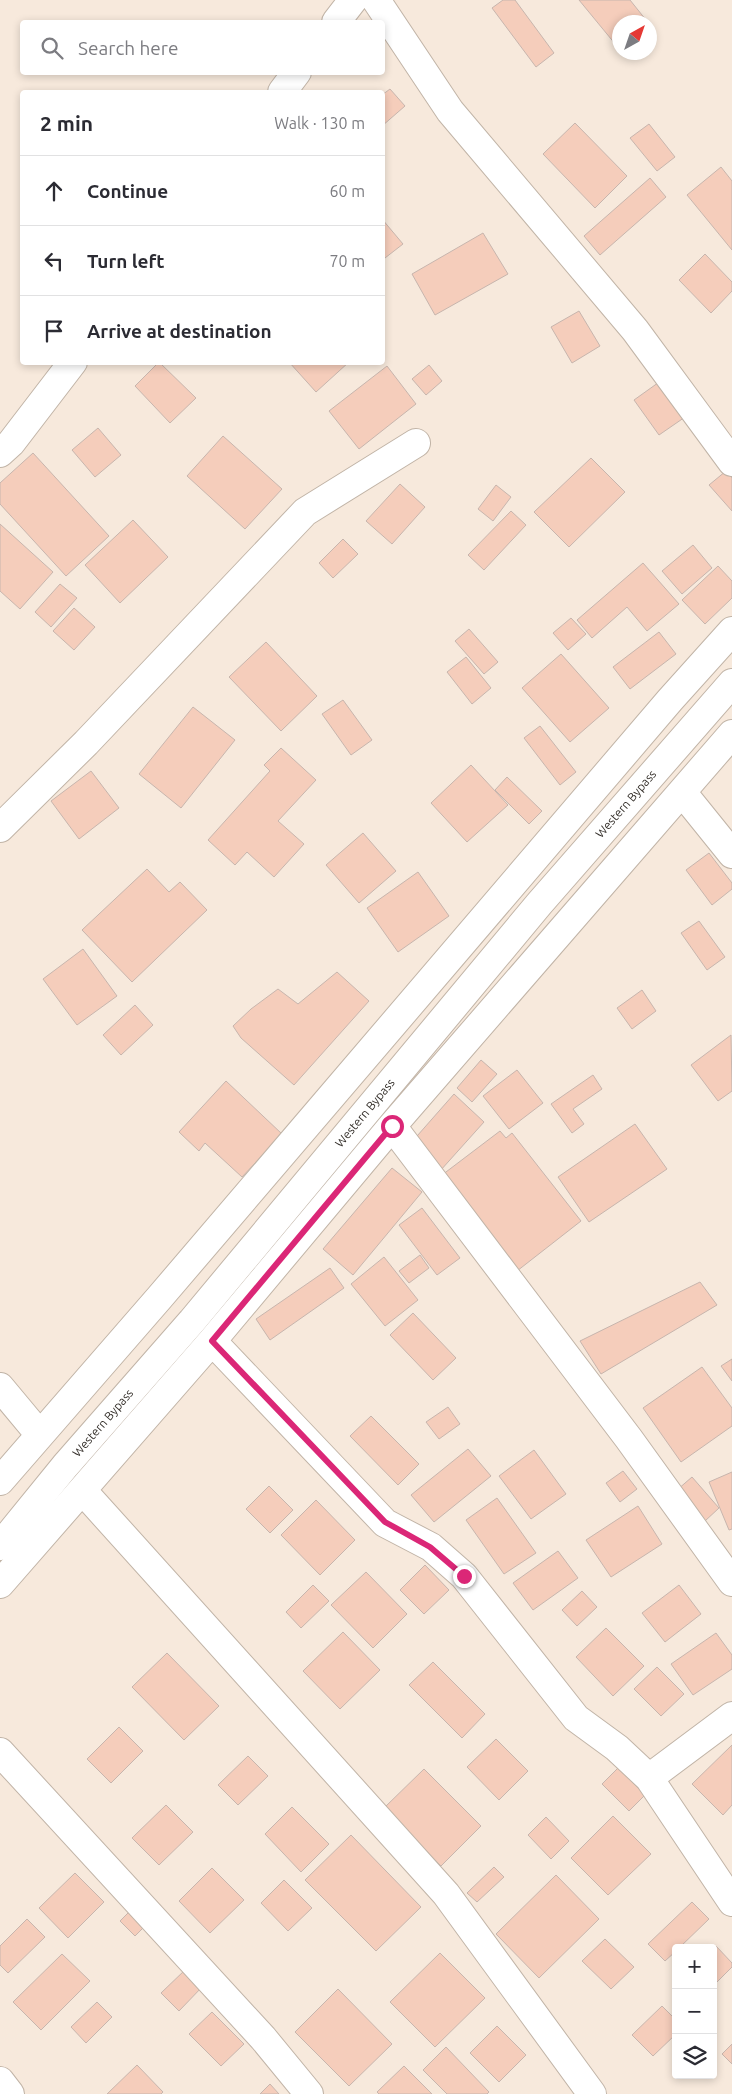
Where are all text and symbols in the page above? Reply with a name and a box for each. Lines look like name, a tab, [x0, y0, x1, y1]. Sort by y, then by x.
north arrow	[612, 15, 657, 60]
search box	[20, 20, 385, 75]
icon: search	[38, 34, 66, 62]
text: Search here	[78, 37, 178, 59]
text: 2 min	[40, 111, 93, 135]
text: Walk · 130 m	[274, 114, 365, 132]
icon: ahead	[40, 177, 68, 205]
text: Continue	[87, 180, 168, 202]
text: 60 m	[329, 182, 365, 200]
icon: left	[40, 247, 68, 275]
text: Turn left	[87, 250, 165, 272]
text: 70 m	[329, 252, 365, 270]
icon: arrive	[40, 317, 68, 345]
text: Arrive at destination	[87, 320, 272, 342]
street label: Western Bypass	[593, 767, 658, 840]
street label: Western Bypass	[332, 1076, 397, 1149]
route start	[381, 1115, 404, 1138]
street label: Western Bypass	[70, 1386, 135, 1459]
route end	[453, 1565, 476, 1588]
map controls	[672, 1944, 717, 2079]
button: +	[672, 1944, 717, 1989]
button: −	[672, 1989, 717, 2034]
button: layers	[672, 2034, 717, 2079]

